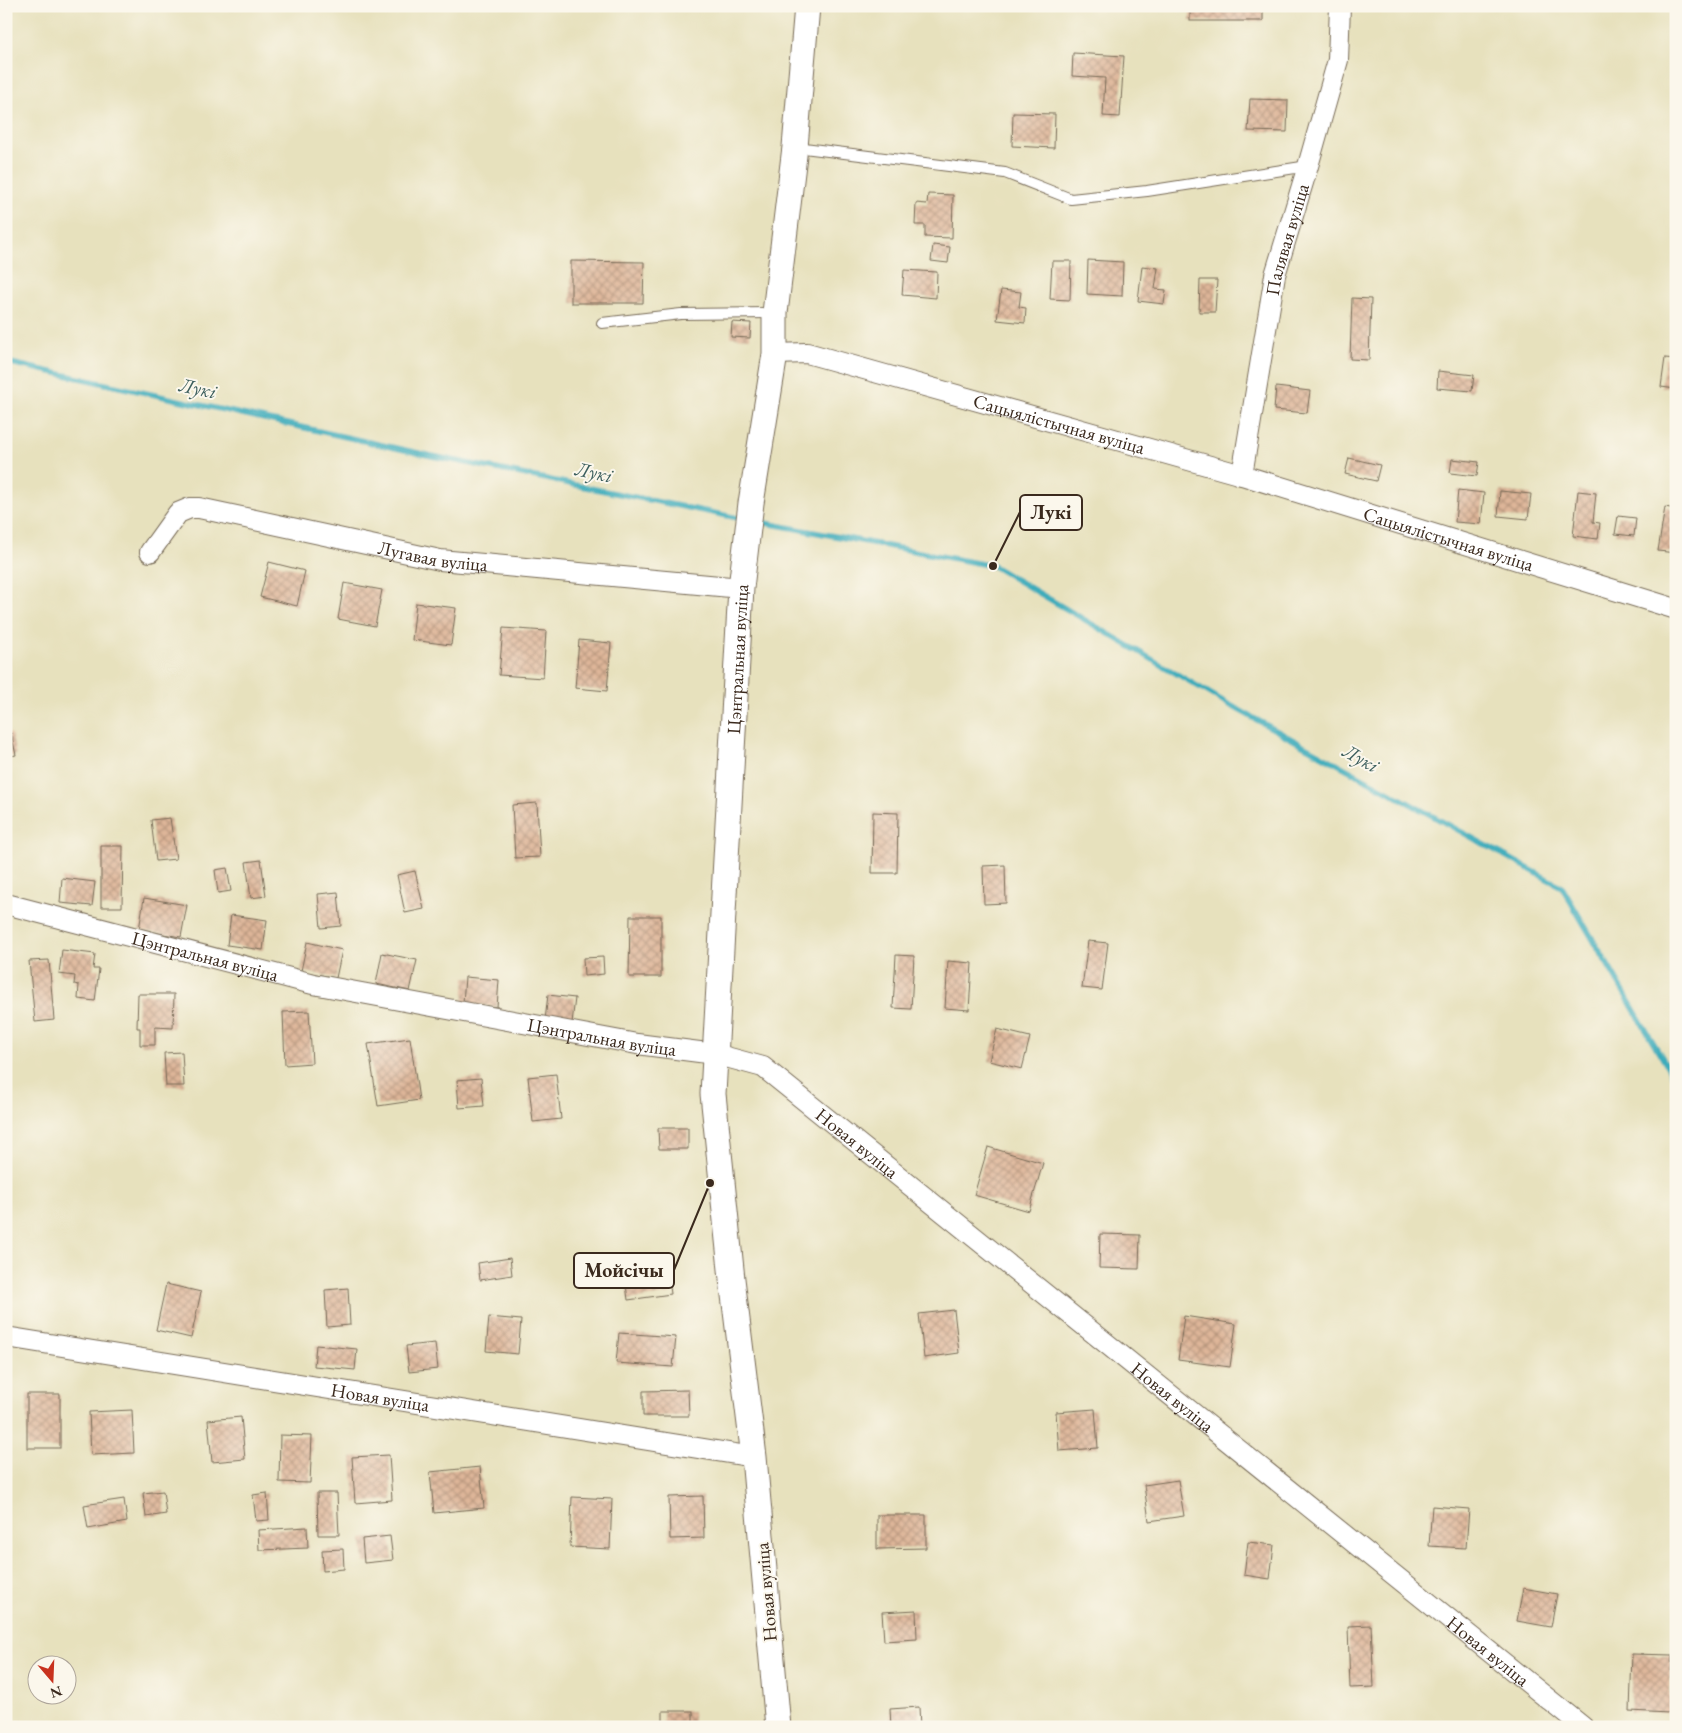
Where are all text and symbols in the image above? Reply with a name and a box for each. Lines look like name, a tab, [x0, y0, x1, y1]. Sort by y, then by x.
street label: Палявая вуліца	[1259, 180, 1315, 297]
water label: Лукі	[176, 371, 220, 405]
street label: Сацыялістычная вуліца	[971, 388, 1148, 460]
water label: Лукі	[572, 455, 616, 489]
callout: Лукі	[1020, 495, 1082, 530]
text: Лукі	[1030, 499, 1072, 525]
street label: Сацыялістычная вуліца	[1360, 501, 1537, 577]
street label: Лугавая вуліца	[376, 534, 489, 577]
street label: Цэнтральная вуліца	[720, 582, 754, 735]
water label: Лукі	[1338, 737, 1384, 779]
street label: Цэнтральная вуліца	[129, 925, 282, 987]
street label: Цэнтральная вуліца	[526, 1011, 678, 1061]
street label: Новая вуліца	[811, 1102, 904, 1184]
callout: Мойсічы	[574, 1253, 674, 1288]
text: Мойсічы	[584, 1257, 664, 1283]
street label: Новая вуліца	[1126, 1356, 1220, 1438]
street label: Новая вуліца	[329, 1377, 432, 1417]
street label: Новая вуліца	[749, 1541, 783, 1643]
street label: Новая вуліца	[1442, 1610, 1535, 1692]
north arrow	[28, 1656, 78, 1706]
text: N	[47, 1682, 65, 1703]

